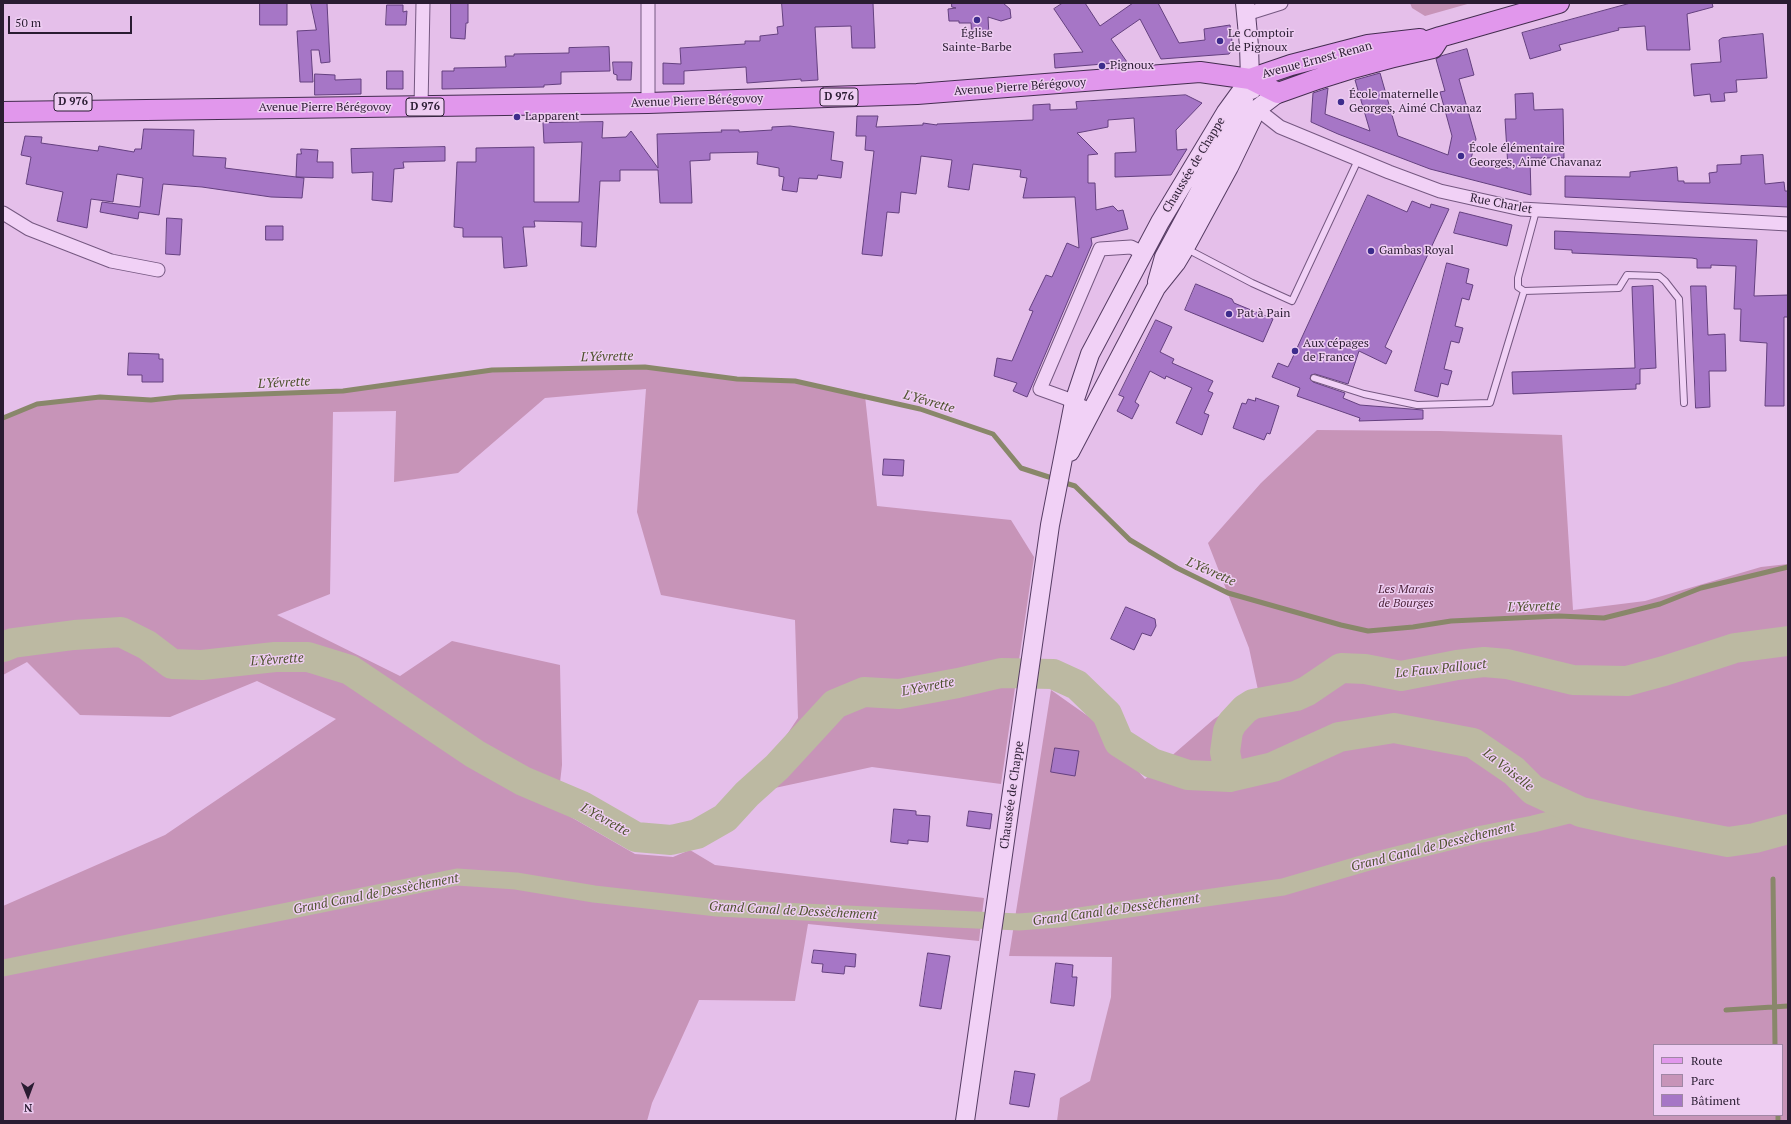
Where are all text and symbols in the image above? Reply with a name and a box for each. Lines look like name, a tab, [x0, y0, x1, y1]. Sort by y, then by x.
scale bar	[10, 8, 134, 34]
text: 50 m	[15, 15, 41, 30]
marker: Église Sainte-Barbe	[972, 15, 982, 25]
place label: Église Sainte-Barbe	[942, 27, 1012, 55]
place label: Le Comptoir de Pignoux	[1228, 27, 1294, 55]
marker: Le Comptoir de Pignoux	[1215, 36, 1225, 46]
street label: Avenue Ernest Renan	[1260, 38, 1374, 82]
place label: Pignoux	[1110, 59, 1154, 73]
marker: Pignoux	[1097, 61, 1107, 71]
street label: Avenue Pierre Bérégovoy	[954, 75, 1086, 99]
road number: D 976	[820, 88, 858, 106]
place label: École maternelle Georges, Aimé Chavanaz	[1349, 88, 1482, 116]
street label: Avenue Pierre Bérégovoy	[631, 91, 763, 111]
road number: D 976	[54, 93, 92, 111]
marker: École maternelle Georges, Aimé Chavanaz	[1336, 97, 1346, 107]
road number: D 976	[406, 98, 444, 116]
street label: Avenue Pierre Bérégovoy	[259, 101, 391, 115]
place label: Lapparent	[525, 110, 580, 124]
marker: Lapparent	[512, 112, 522, 122]
street label: Chaussée de Chappe	[1160, 115, 1228, 215]
place label: École élémentaire Georges, Aimé Chavanaz	[1469, 142, 1602, 170]
marker: École élémentaire Georges, Aimé Chavanaz	[1456, 151, 1466, 161]
street label: Rue Charlet	[1469, 191, 1533, 217]
place label: Gambas Royal	[1379, 244, 1454, 258]
marker: Gambas Royal	[1366, 246, 1376, 256]
place label: Pat à Pain	[1237, 307, 1290, 321]
marker: Pat à Pain	[1224, 309, 1234, 319]
place label: Aux cépages de France	[1303, 337, 1369, 365]
marker: Aux cépages de France	[1290, 346, 1300, 356]
water label: L'Yévrette	[581, 349, 633, 365]
water label: L'Yévrette	[257, 374, 311, 392]
water label: L'Yévrette	[902, 387, 956, 417]
water label: L'Yévrette	[1184, 554, 1238, 590]
park label: Les Marais de Bourges	[1378, 583, 1434, 611]
water label: L'Yévrette	[1507, 598, 1561, 616]
water label: L'Yèvrette	[250, 650, 304, 670]
water label: Le Faux Pallouet	[1395, 656, 1487, 682]
water label: L'Yèvrette	[900, 674, 956, 700]
street label: Chaussée de Chappe	[997, 740, 1027, 850]
water label: La Voiselle	[1480, 745, 1536, 795]
water label: L'Yèvrette	[578, 800, 632, 840]
water label: Grand Canal de Dessèchement	[1350, 819, 1516, 875]
water label: Grand Canal de Dessèchement	[292, 870, 460, 918]
water label: Grand Canal de Dessèchement	[1032, 891, 1200, 929]
water label: Grand Canal de Dessèchement	[709, 899, 877, 923]
legend	[1653, 1044, 1783, 1116]
text: Route	[1691, 1053, 1722, 1068]
text: Parc	[1691, 1073, 1714, 1088]
north arrow	[8, 1076, 48, 1116]
text: Bâtiment	[1691, 1093, 1740, 1108]
text: N	[24, 1101, 33, 1115]

